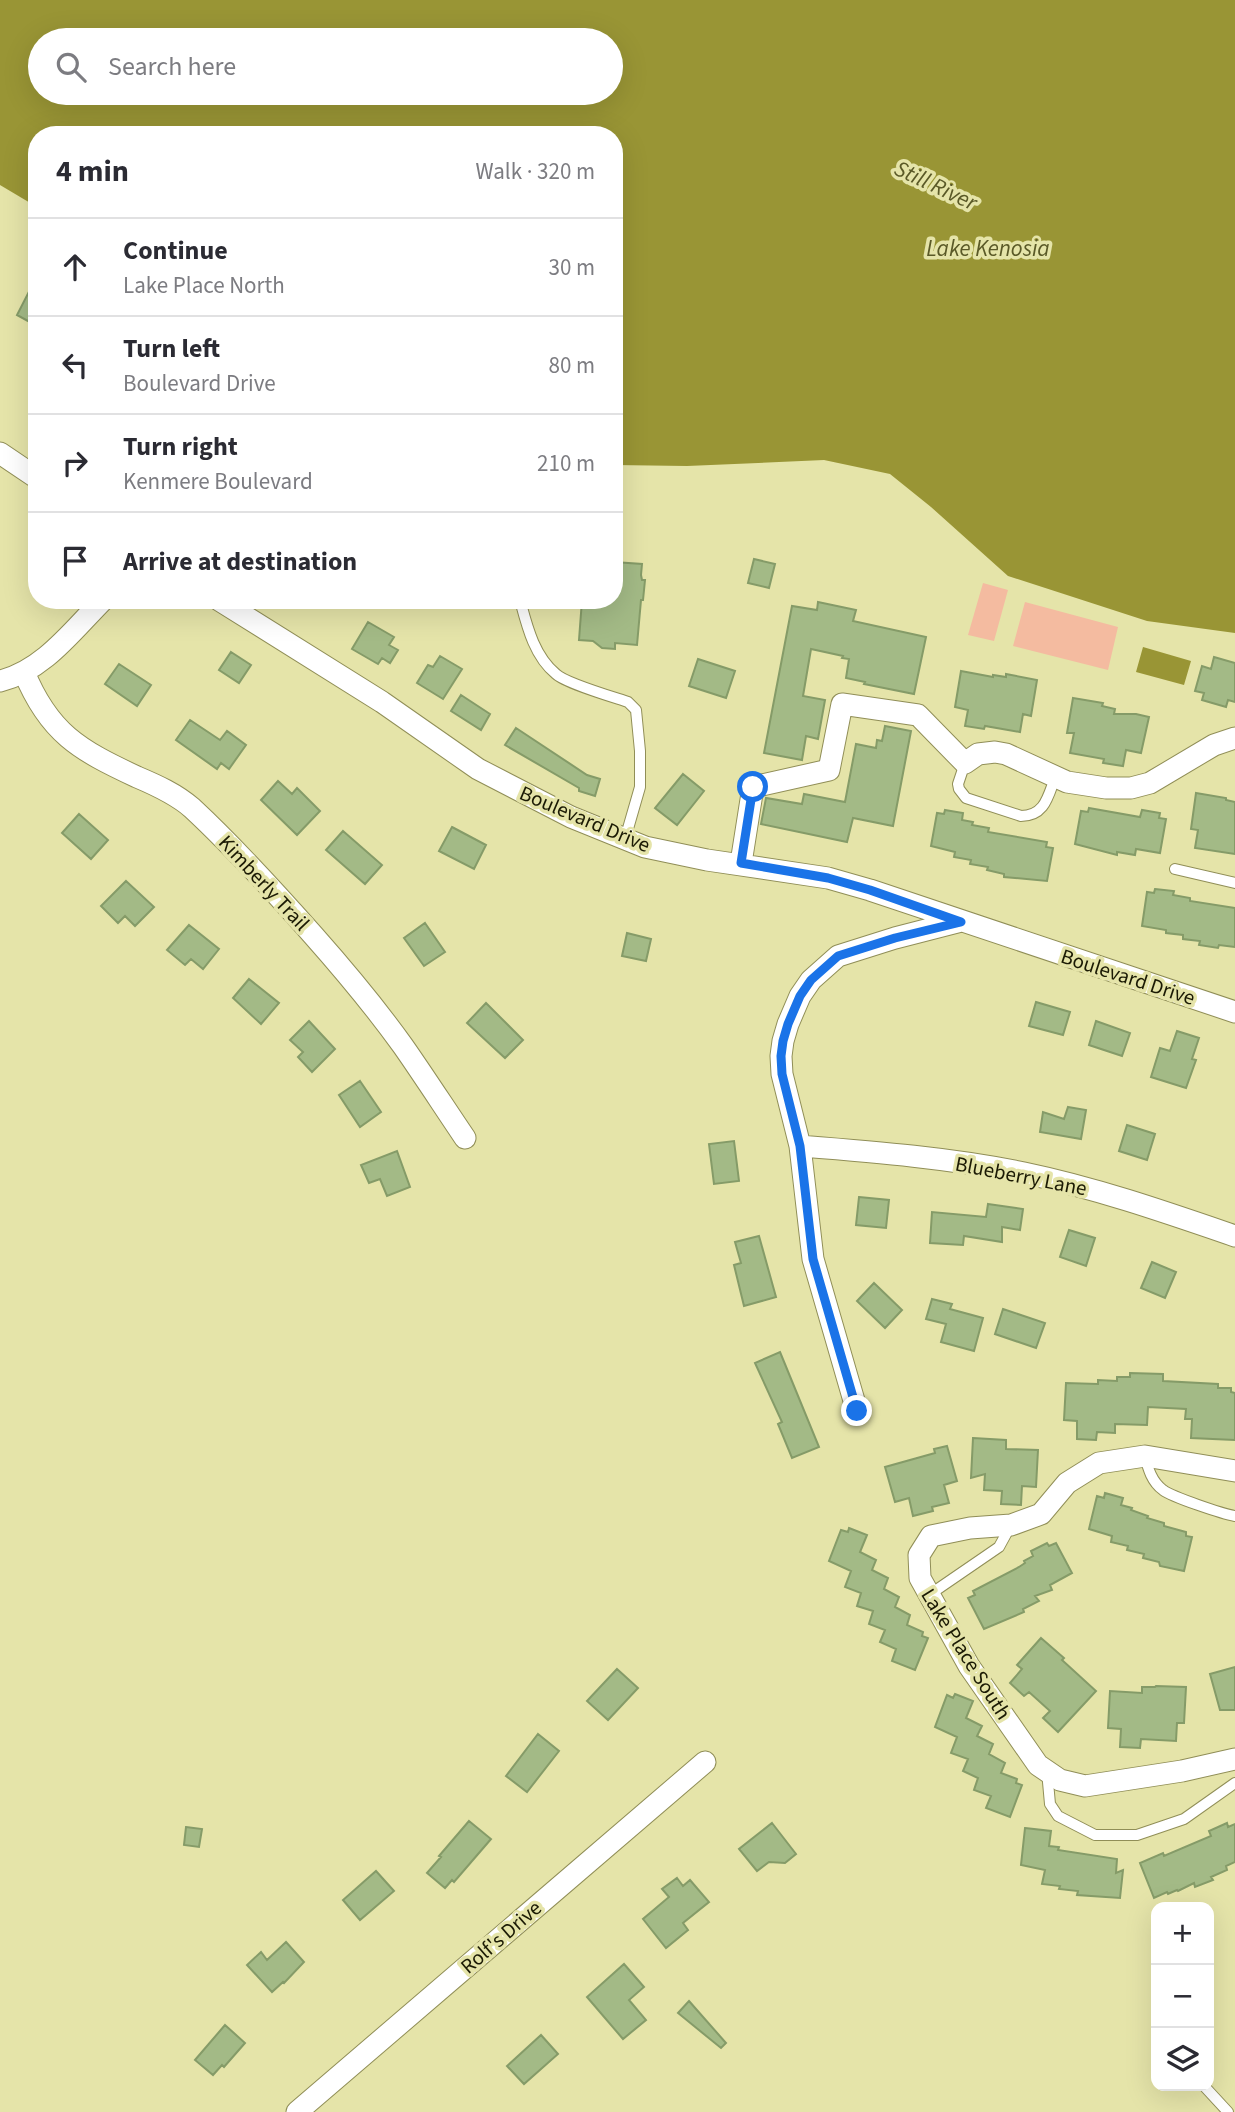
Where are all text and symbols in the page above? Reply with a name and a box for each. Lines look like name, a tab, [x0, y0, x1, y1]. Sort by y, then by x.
search box	[28, 28, 623, 105]
icon: search	[52, 48, 90, 86]
text: Search here	[108, 48, 236, 85]
text: 4 min	[56, 150, 129, 193]
water label: Still River	[889, 152, 984, 219]
text: Walk · 320 m	[476, 155, 595, 188]
text: Continue	[123, 232, 228, 269]
water label: Lake Kenosia	[926, 232, 1050, 265]
icon: ahead	[56, 248, 94, 286]
text: 30 m	[548, 251, 595, 284]
text: Lake Place North	[123, 269, 285, 302]
text: Turn left	[123, 330, 220, 367]
icon: left	[56, 346, 94, 384]
text: 80 m	[548, 349, 595, 382]
text: Boulevard Drive	[123, 367, 276, 400]
text: Turn right	[123, 428, 238, 465]
icon: right	[56, 444, 94, 482]
text: 210 m	[537, 447, 595, 480]
text: Kenmere Boulevard	[123, 465, 313, 498]
icon: arrive	[56, 542, 94, 580]
text: Arrive at destination	[123, 543, 357, 580]
route start	[737, 771, 768, 802]
street label: Boulevard Drive	[515, 778, 655, 860]
street label: Kimberly Trail	[212, 828, 316, 938]
street label: Boulevard Drive	[1057, 941, 1199, 1013]
street label: Blueberry Lane	[953, 1149, 1089, 1203]
route end	[841, 1395, 872, 1426]
street label: Lake Place South	[914, 1583, 1018, 1725]
street label: Rolf's Drive	[454, 1893, 548, 1981]
map controls	[1151, 1902, 1214, 2091]
button: +	[1151, 1902, 1214, 1965]
button: −	[1151, 1965, 1214, 2028]
button: layers	[1151, 2028, 1214, 2091]

